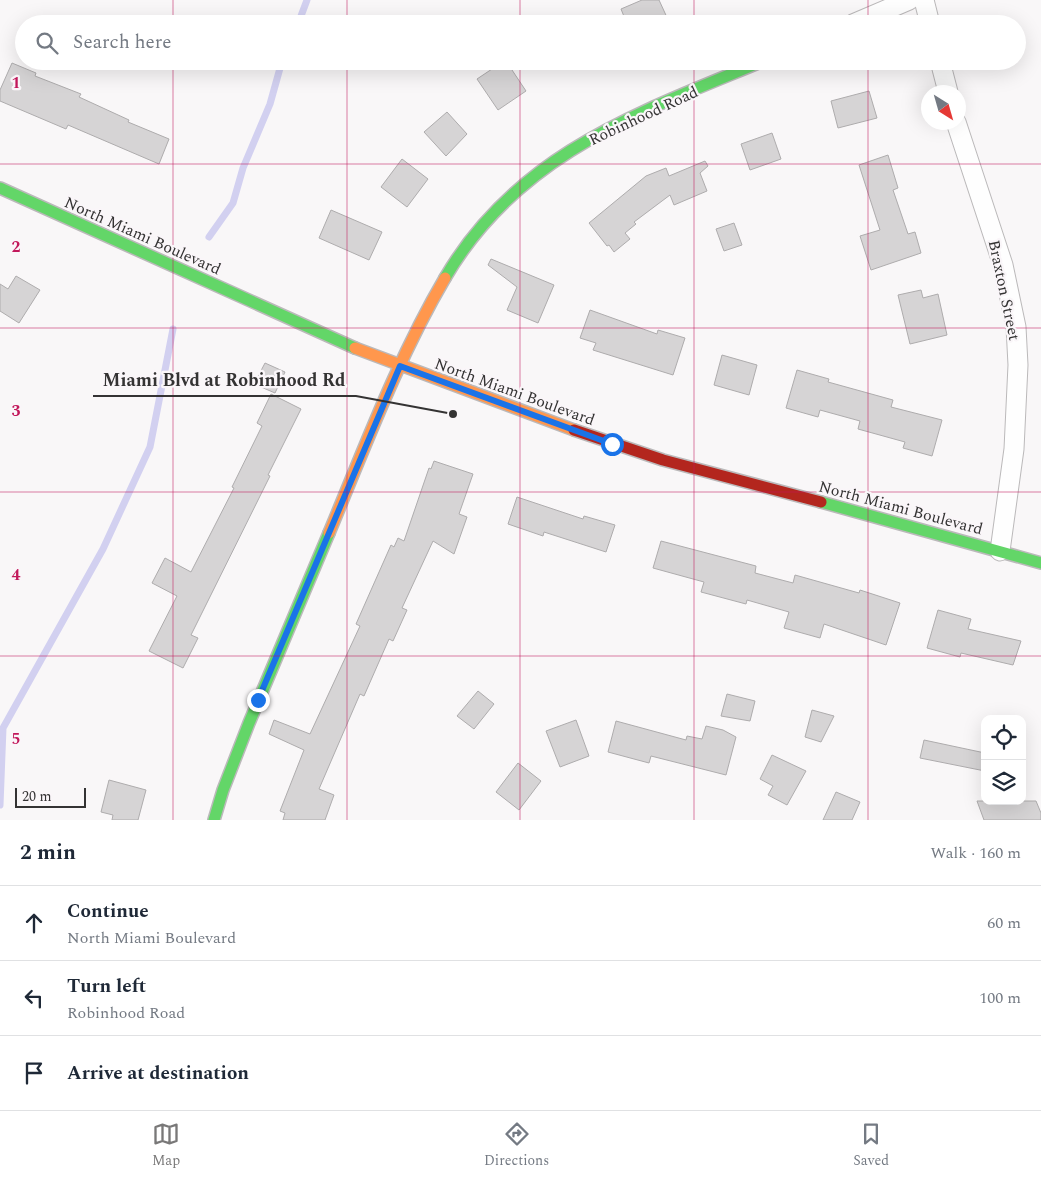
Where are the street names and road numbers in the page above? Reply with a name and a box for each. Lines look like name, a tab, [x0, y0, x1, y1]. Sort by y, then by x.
street label: Robinhood Road	[585, 80, 702, 152]
street label: North Miami Boulevard	[60, 191, 225, 281]
street label: Braxton Street	[982, 238, 1026, 343]
street label: North Miami Boulevard	[431, 352, 598, 432]
street label: North Miami Boulevard	[816, 474, 986, 541]

